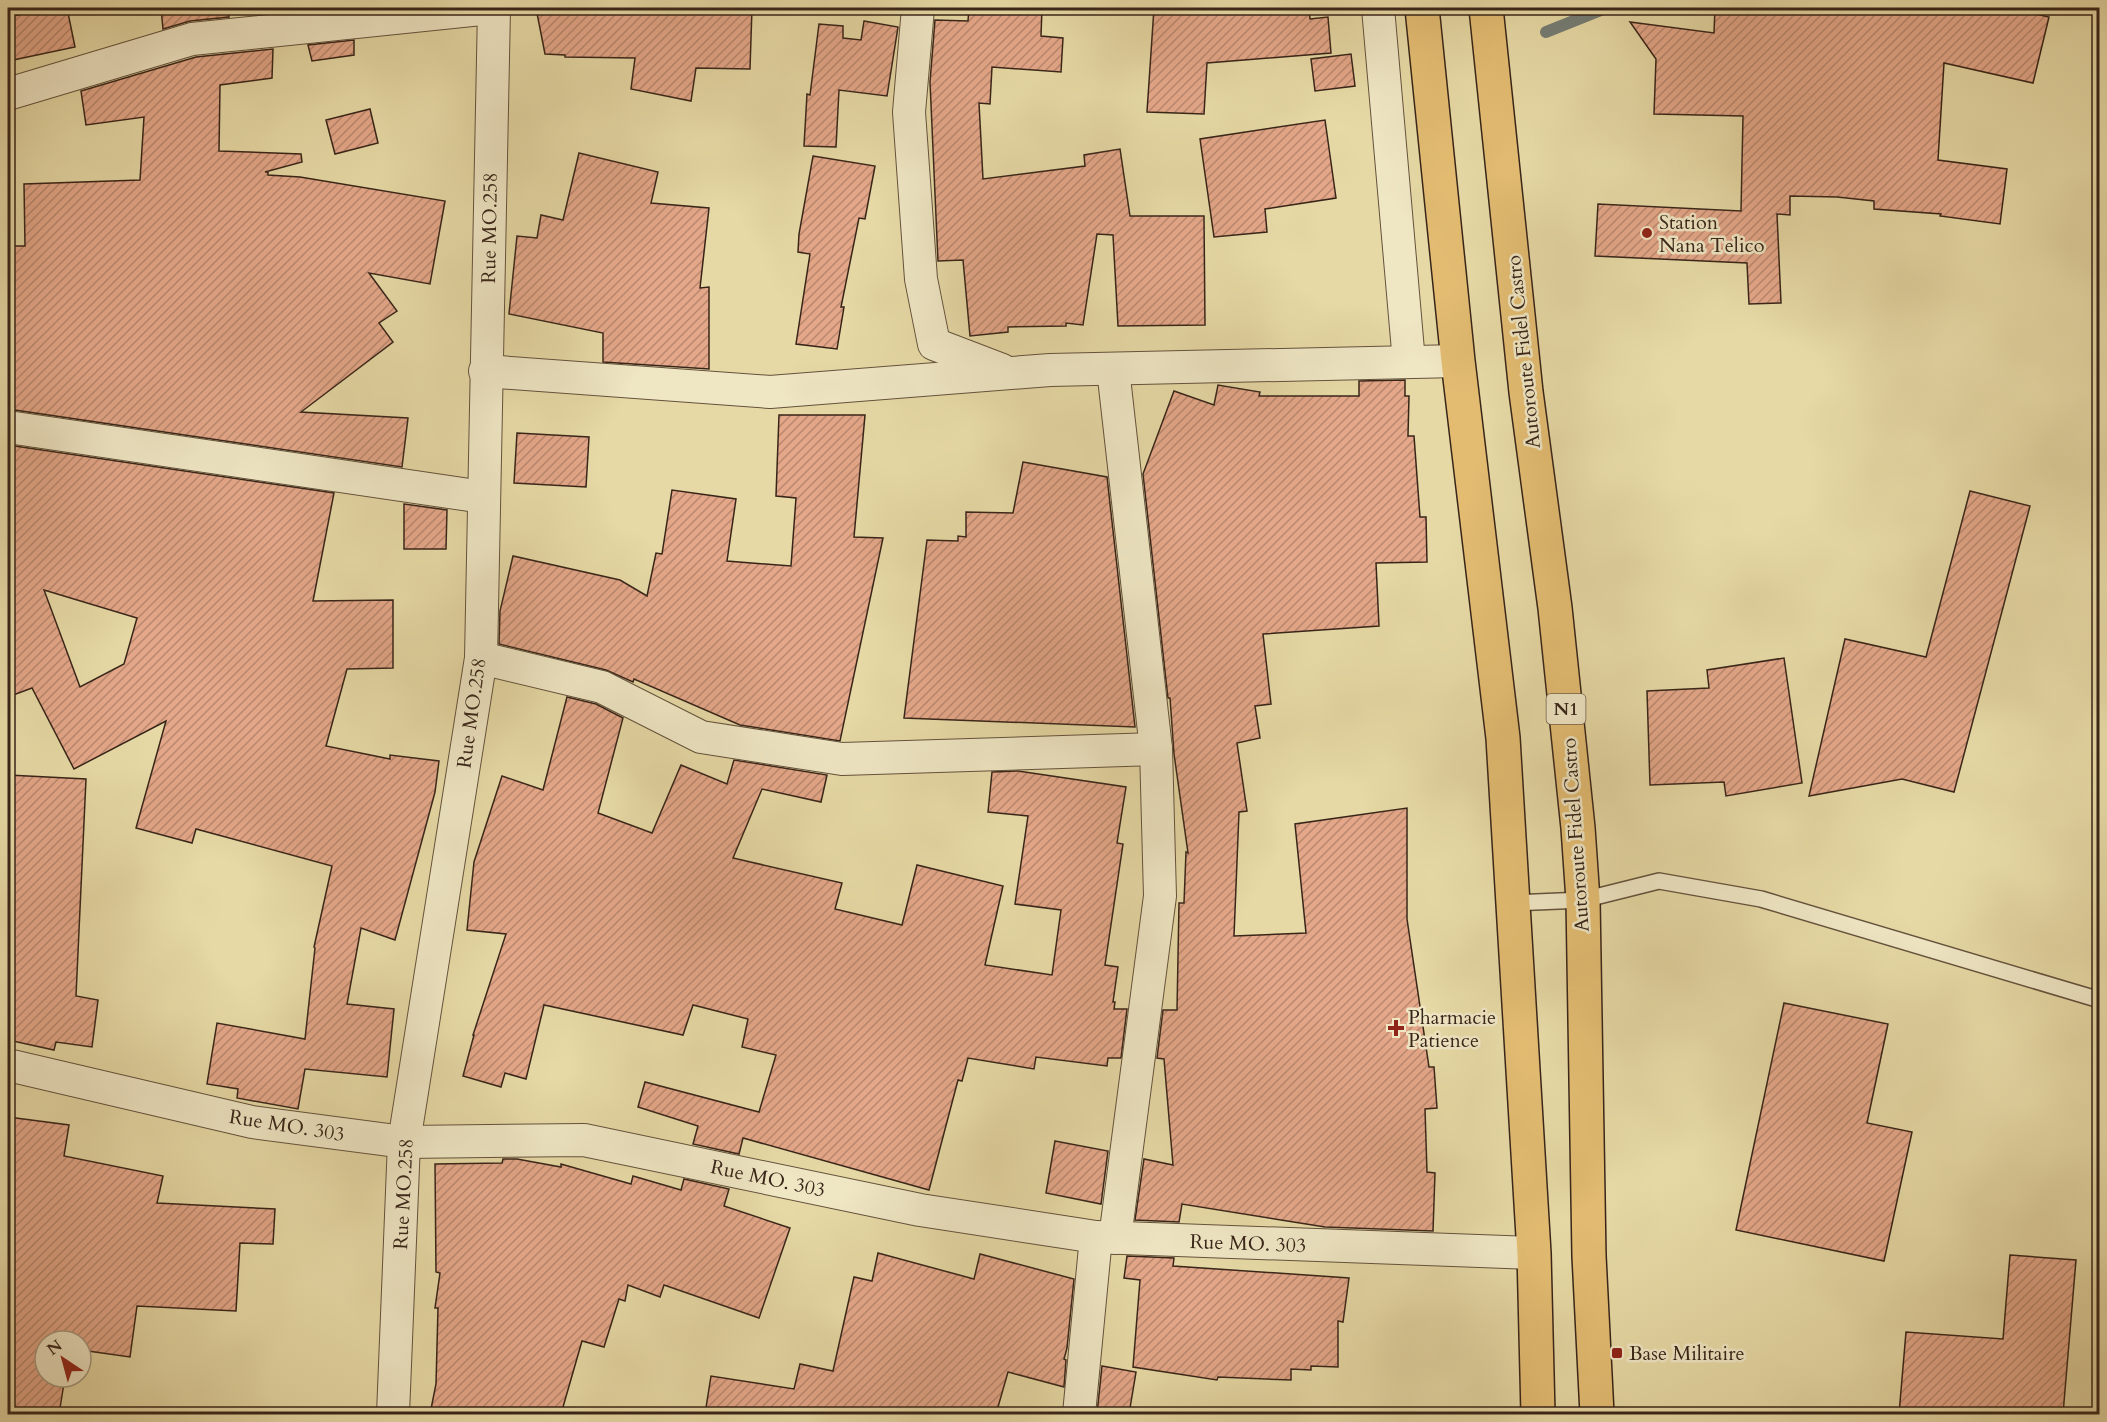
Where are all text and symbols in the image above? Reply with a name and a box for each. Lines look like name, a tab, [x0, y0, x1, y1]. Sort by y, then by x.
street label: Rue MO.258	[475, 172, 504, 284]
place label: Station Nana Telico	[1659, 209, 1765, 259]
marker: Station Nana Telico	[1640, 226, 1654, 240]
street label: Autoroute Fidel Castro	[1500, 254, 1547, 450]
street label: Rue MO.258	[450, 656, 493, 770]
road number: N1	[1546, 694, 1586, 724]
street label: Autoroute Fidel Castro	[1555, 737, 1596, 933]
place label: Pharmacie Patience	[1408, 1004, 1496, 1054]
marker: Pharmacie Patience	[1389, 1021, 1403, 1035]
street label: Rue MO. 303	[227, 1103, 347, 1148]
street label: Rue MO.258	[387, 1138, 420, 1250]
street label: Rue MO. 303	[708, 1153, 828, 1204]
street label: Rue MO. 303	[1189, 1228, 1307, 1259]
north arrow	[33, 1329, 93, 1389]
text: N	[43, 1335, 67, 1361]
place label: Base Militaire	[1629, 1340, 1745, 1367]
marker: Base Militaire	[1610, 1346, 1624, 1360]

